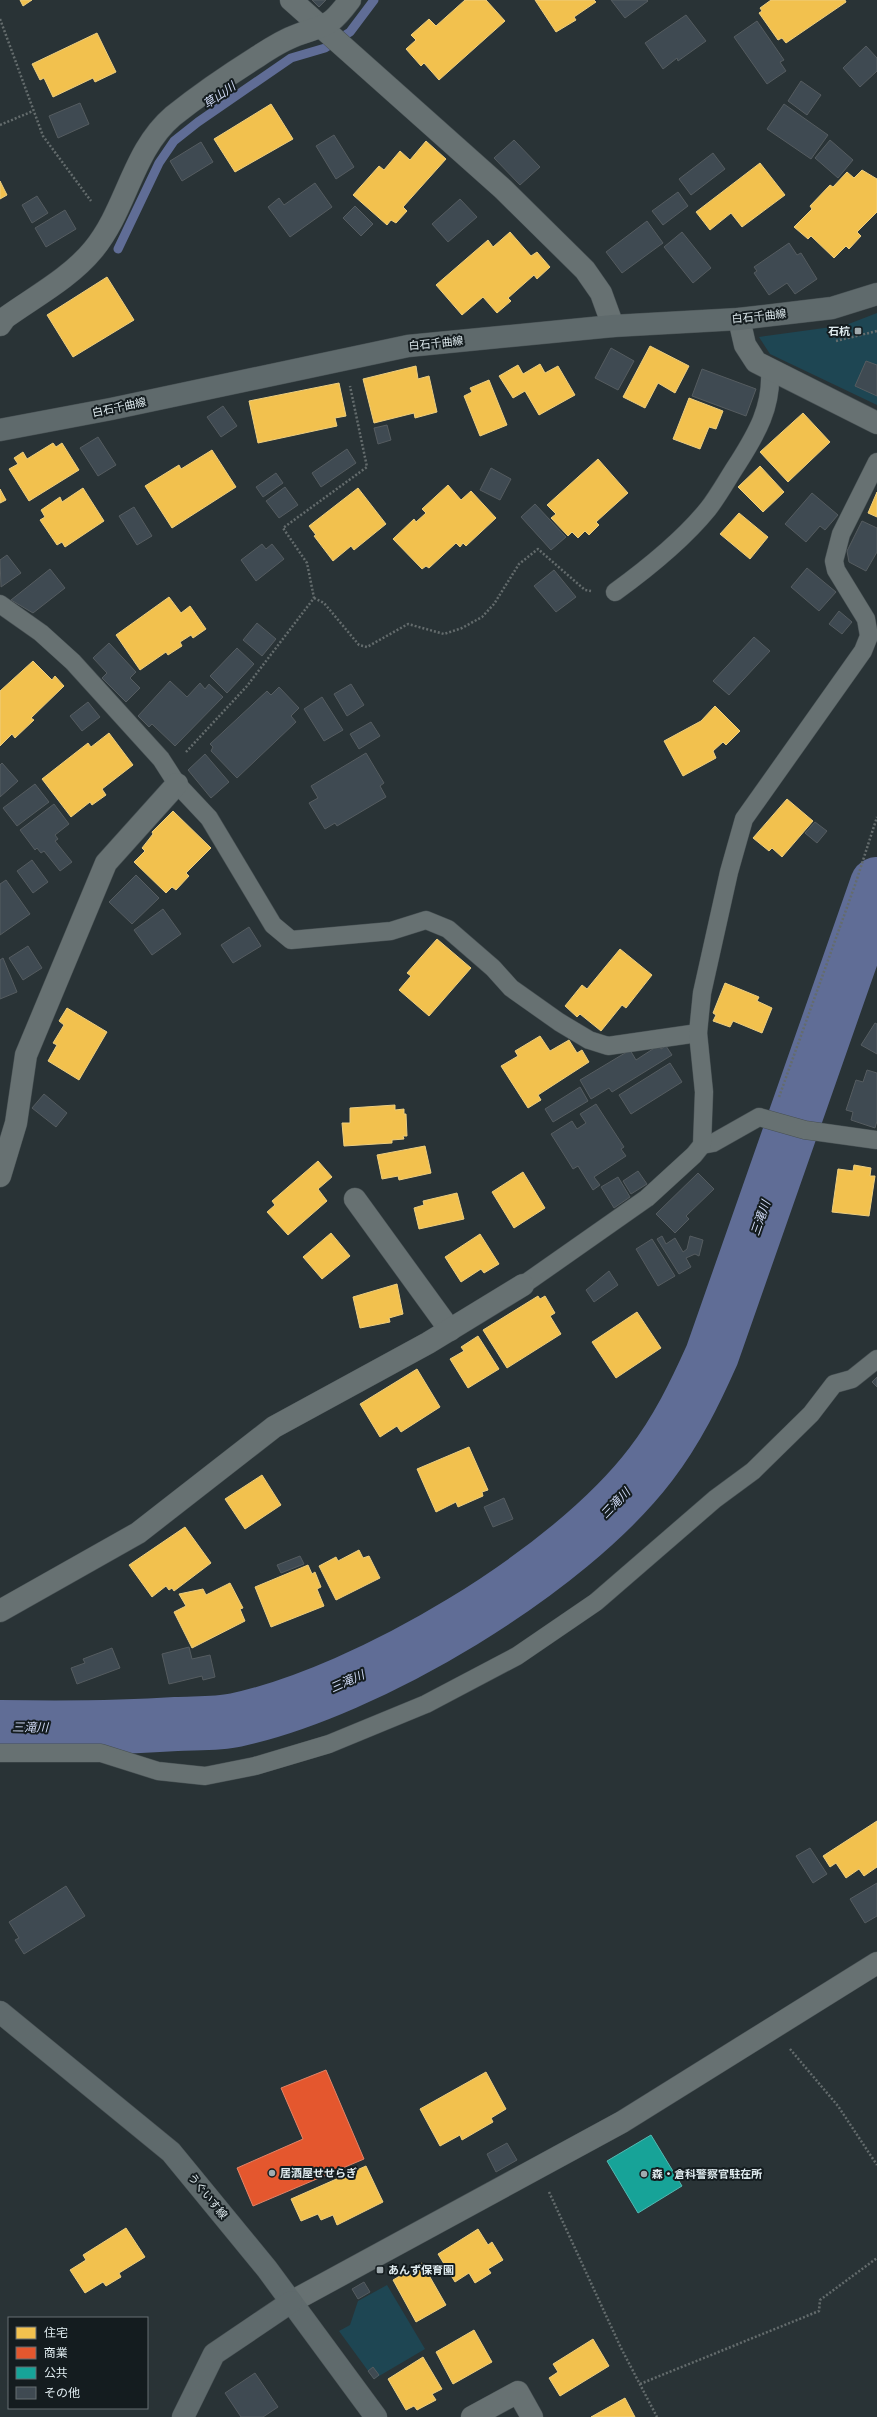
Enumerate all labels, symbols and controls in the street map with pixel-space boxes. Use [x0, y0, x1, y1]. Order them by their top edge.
water label: 草山川 [200, 77, 240, 111]
street label: 白石千曲線 [731, 306, 787, 326]
place label: 石杭 [828, 324, 850, 338]
marker: 石杭 [853, 326, 863, 336]
street label: 白石千曲線 [408, 333, 464, 353]
street label: 白石千曲線 [91, 394, 147, 420]
water label: 三滝川 [747, 1197, 774, 1237]
water label: 三滝川 [597, 1483, 634, 1521]
water label: 三滝川 [327, 1666, 368, 1695]
water label: 三滝川 [12, 1719, 50, 1735]
place label: 居酒屋せせらぎ [280, 2166, 357, 2180]
place label: 森・倉科警察官駐在所 [652, 2167, 762, 2181]
marker: 居酒屋せせらぎ [267, 2168, 277, 2178]
marker: 森・倉科警察官駐在所 [639, 2169, 649, 2179]
street label: うぐいす線 [185, 2170, 231, 2222]
place label: あんず保育園 [388, 2263, 454, 2277]
marker: あんず保育園 [375, 2265, 385, 2275]
legend [8, 2317, 148, 2409]
text: 住宅 [44, 2325, 68, 2340]
text: 商業 [44, 2345, 68, 2360]
text: 公共 [44, 2365, 68, 2380]
text: その他 [44, 2385, 80, 2400]

